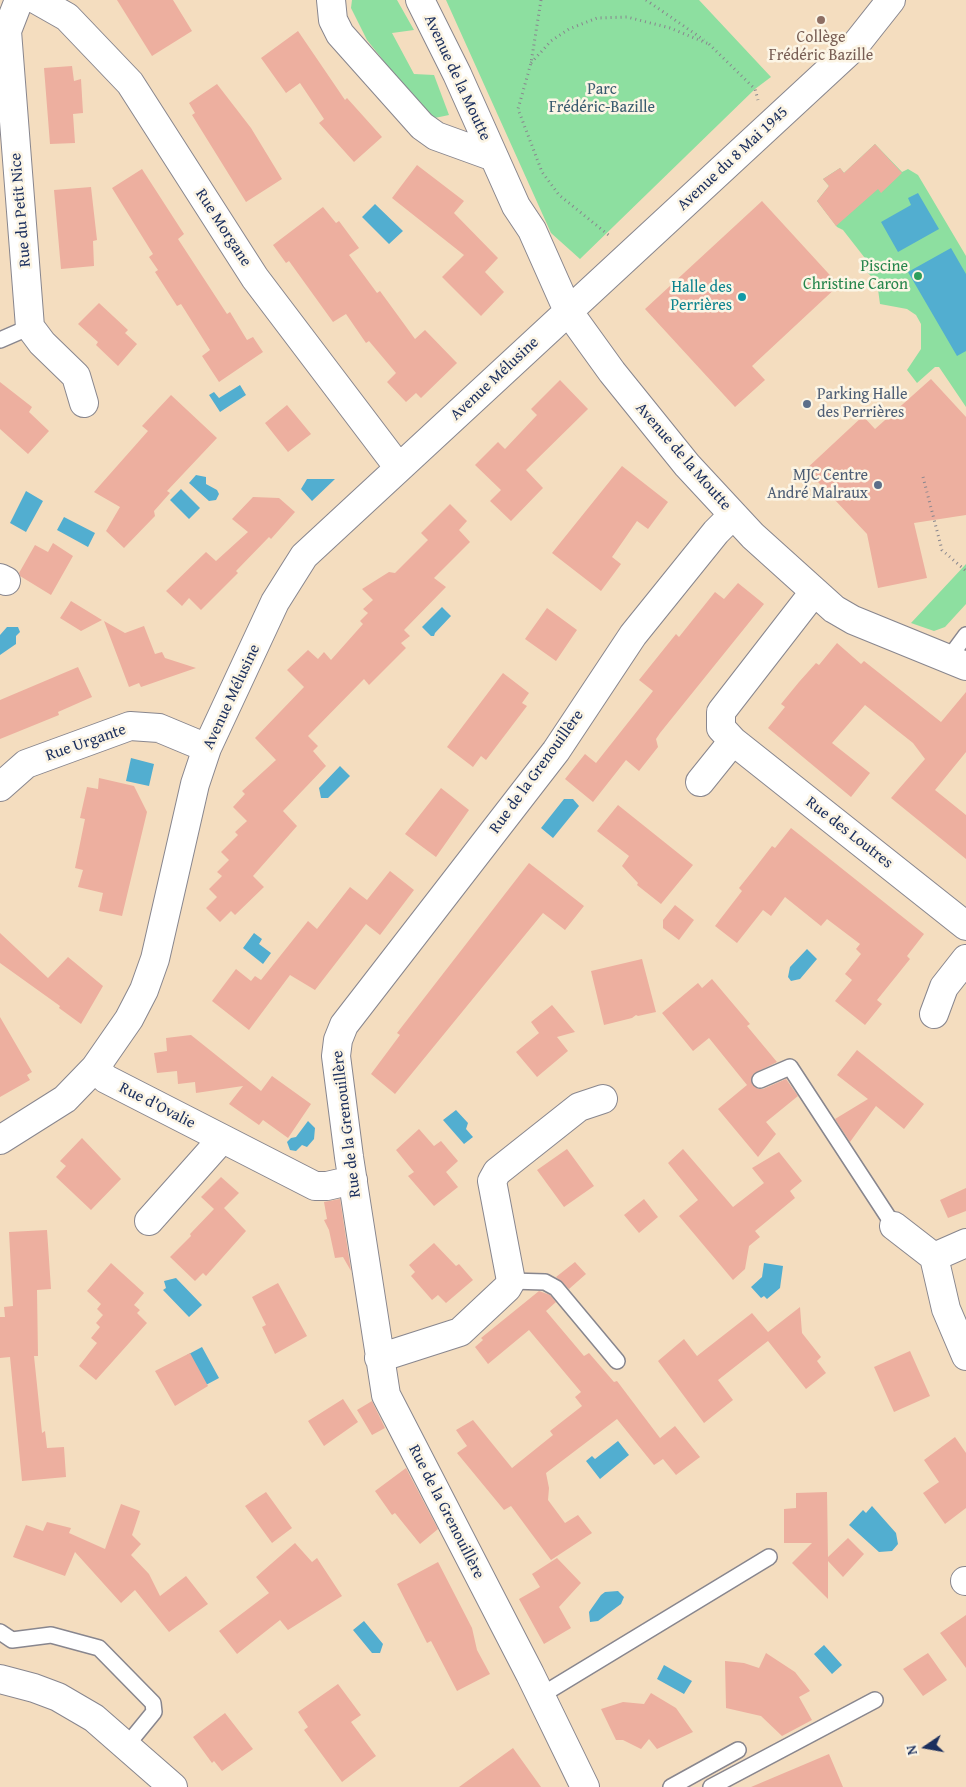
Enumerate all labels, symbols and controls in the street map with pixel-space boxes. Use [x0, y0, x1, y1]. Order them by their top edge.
street label: Avenue de la Moutte [419, 12, 495, 144]
marker: Collège Frédéric Bazille [815, 14, 827, 26]
place label: Collège Frédéric Bazille [769, 28, 873, 66]
park label: Parc Frédéric-Bazille [549, 80, 655, 118]
street label: Avenue du 8 Mai 1945 [674, 103, 792, 215]
street label: Rue du Petit Nice [6, 152, 36, 268]
street label: Rue Morgane [191, 186, 255, 270]
place label: Piscine Christine Caron [803, 257, 908, 295]
marker: Piscine Christine Caron [912, 270, 924, 282]
place label: Halle des Perrières [670, 278, 732, 316]
marker: Halle des Perrières [736, 291, 748, 303]
street label: Avenue Mélusine [447, 333, 543, 425]
place label: Parking Halle des Perrières [817, 385, 908, 423]
marker: Parking Halle des Perrières [801, 398, 813, 410]
street label: Avenue de la Moutte [631, 399, 735, 515]
place label: MJC Centre André Malraux [767, 466, 868, 504]
marker: MJC Centre André Malraux [872, 479, 884, 491]
street label: Avenue Mélusine [199, 641, 265, 753]
street label: Rue de la Grenouillère [486, 706, 588, 838]
street label: Rue Urgante [43, 720, 129, 766]
street label: Rue des Loutres [802, 793, 896, 873]
street label: Rue de la Grenouillère [328, 1049, 366, 1199]
street label: Rue d'Ovalie [116, 1079, 198, 1133]
street label: Rue de la Grenouillère [404, 1442, 488, 1582]
north arrow [901, 1722, 951, 1772]
text: N [901, 1743, 922, 1757]

